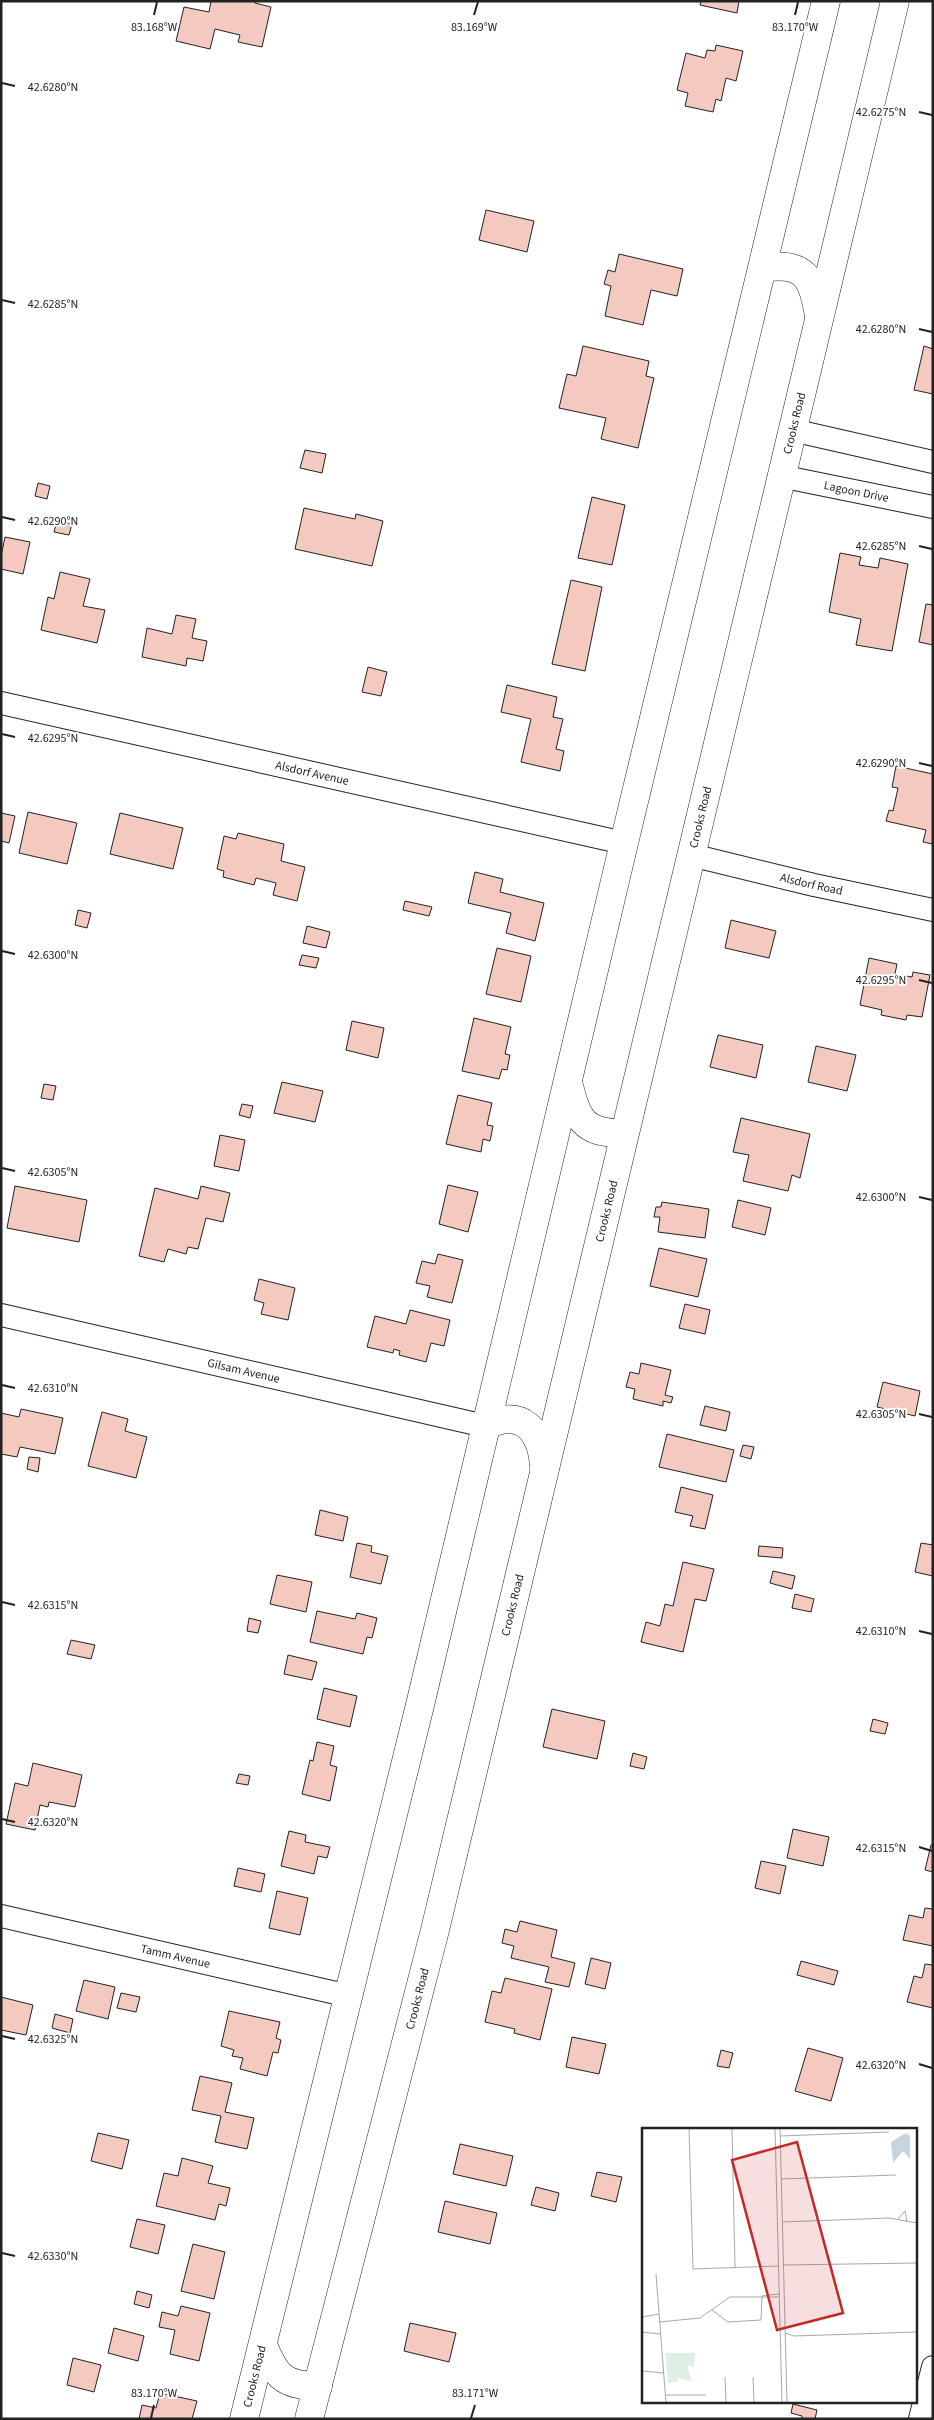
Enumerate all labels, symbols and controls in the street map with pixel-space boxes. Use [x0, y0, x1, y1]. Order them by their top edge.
text: 83.168°W [131, 19, 178, 36]
text: 83.169°W [451, 19, 498, 36]
text: 83.170°W [772, 19, 819, 36]
text: 42.6280°N [28, 79, 78, 96]
text: 42.6275°N [856, 104, 906, 121]
text: 42.6285°N [28, 296, 78, 313]
text: 42.6280°N [856, 321, 906, 338]
street label: Crooks Road [779, 391, 810, 456]
street label: Lagoon Drive [822, 477, 890, 507]
text: 42.6290°N [28, 513, 78, 530]
text: 42.6285°N [856, 538, 906, 555]
text: 42.6295°N [28, 730, 78, 747]
text: 42.6290°N [856, 755, 906, 772]
street label: Alsdorf Avenue [274, 757, 351, 790]
street label: Crooks Road [685, 785, 716, 850]
street label: Alsdorf Road [778, 869, 844, 900]
text: 42.6300°N [28, 947, 78, 964]
text: 42.6295°N [856, 972, 906, 989]
text: 42.6305°N [28, 1164, 78, 1181]
street label: Crooks Road [591, 1179, 623, 1244]
text: 42.6300°N [856, 1189, 906, 1206]
street label: Gilsam Avenue [206, 1355, 282, 1388]
text: 42.6310°N [28, 1380, 78, 1397]
text: 42.6305°N [856, 1406, 906, 1423]
street label: Crooks Road [497, 1573, 529, 1638]
text: 42.6315°N [28, 1597, 78, 1614]
text: 42.6310°N [856, 1623, 906, 1640]
text: 42.6320°N [28, 1814, 78, 1831]
text: 42.6315°N [856, 1840, 906, 1857]
street label: Tamm Avenue [139, 1940, 212, 1973]
street label: Crooks Road [402, 1966, 434, 2032]
text: 42.6325°N [28, 2031, 78, 2048]
text: 42.6320°N [856, 2057, 906, 2074]
inset map [642, 2128, 916, 2402]
text: 42.6330°N [28, 2248, 78, 2265]
street label: Crooks Road [239, 2344, 271, 2409]
text: 83.170°W [131, 2385, 178, 2402]
text: 83.171°W [452, 2385, 499, 2402]

